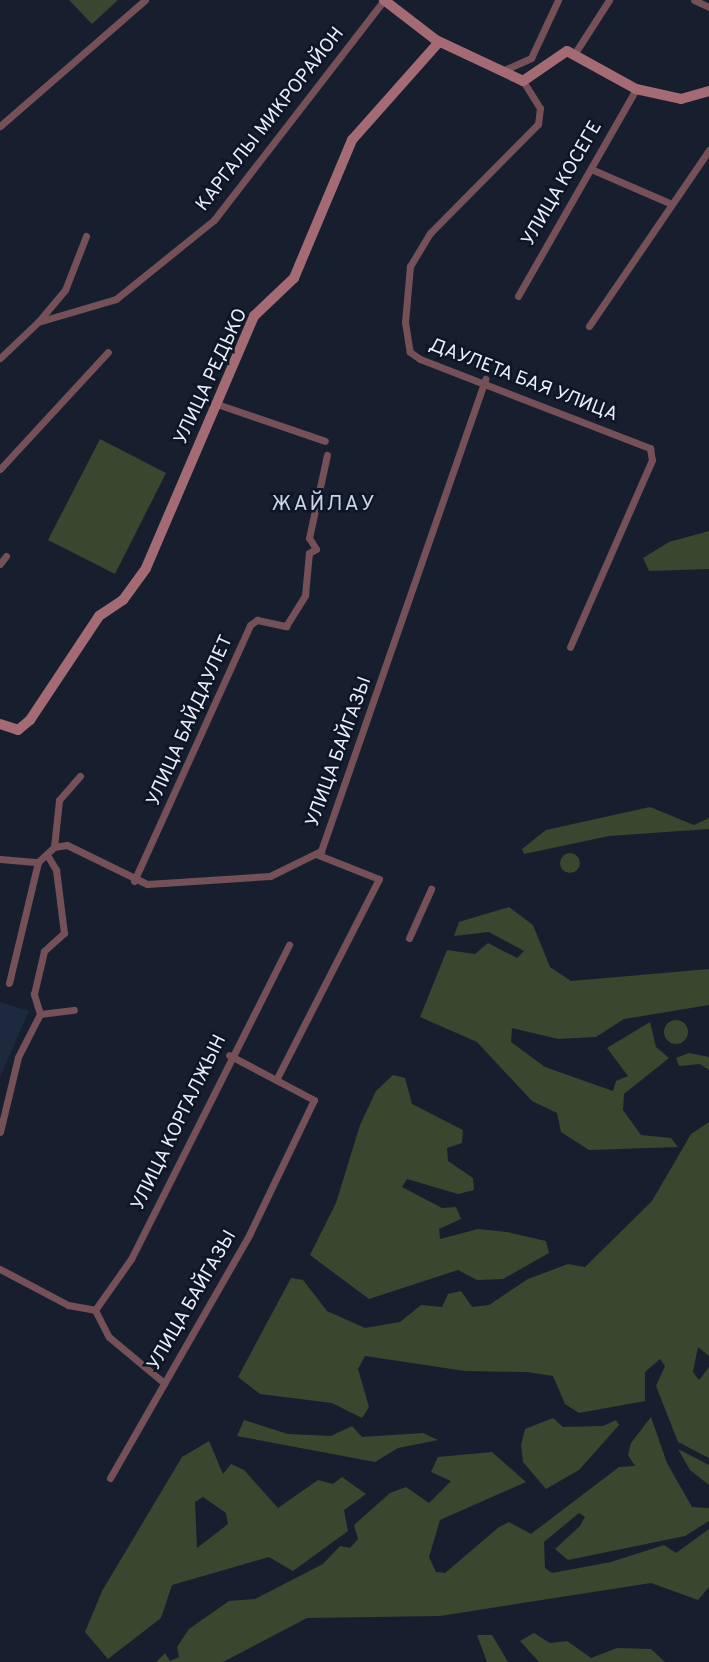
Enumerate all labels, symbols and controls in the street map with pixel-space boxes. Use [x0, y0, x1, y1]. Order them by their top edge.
street label: КАРГАЛЫ МИКРОРАЙОН [192, 24, 350, 216]
street label: УЛИЦА КОСЕГЕ [518, 117, 608, 251]
street label: УЛИЦА РЕДЬКО [170, 305, 254, 449]
street label: ДАУЛЕТА БАЯ УЛИЦА [425, 334, 621, 428]
district label: ЖАЙЛАУ [272, 492, 376, 518]
street label: УЛИЦА БАЙДАУЛЕТ [143, 632, 239, 810]
street label: УЛИЦА БАЙГАЗЫ [302, 674, 378, 830]
street label: УЛИЦА КОРГАЛЖЫН [127, 1031, 233, 1215]
street label: УЛИЦА БАЙГАЗЫ [143, 1227, 243, 1375]

